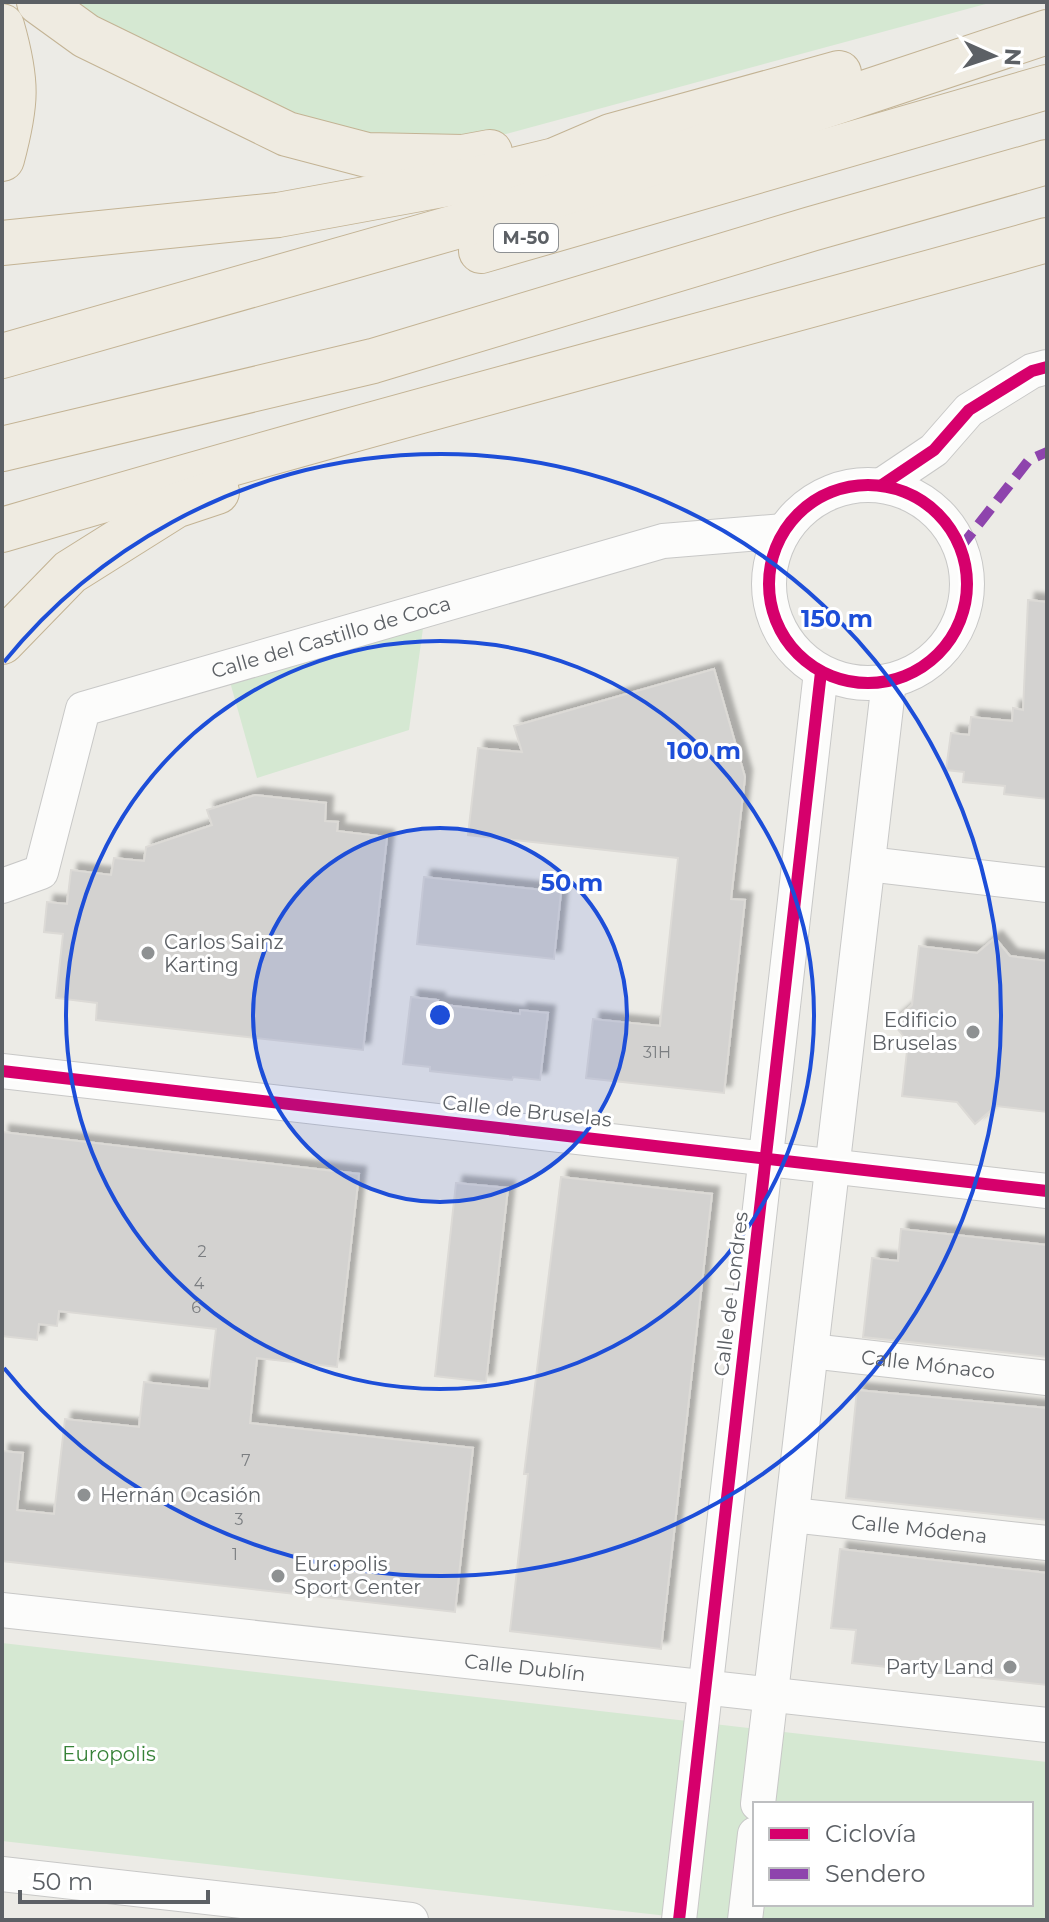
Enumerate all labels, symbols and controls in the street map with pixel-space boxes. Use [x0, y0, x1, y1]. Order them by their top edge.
north arrow [953, 16, 1033, 96]
text: N [999, 47, 1026, 67]
road number: M-50 [494, 224, 558, 252]
street label: Calle del Castillo de Coca [208, 591, 454, 683]
text: 150 m [801, 604, 873, 633]
text: 100 m [667, 736, 741, 765]
text: 50 m [541, 868, 603, 897]
place label: Carlos Sainz Karting [164, 930, 284, 977]
marker: Carlos Sainz Karting [139, 944, 157, 962]
centre of rings [426, 1001, 454, 1029]
place label: Edificio Bruselas [872, 1008, 957, 1055]
marker: Edificio Bruselas [964, 1023, 982, 1041]
house number: 31H [643, 1043, 671, 1062]
street label: Calle de Bruselas [441, 1090, 613, 1132]
street label: Calle de Londres [709, 1210, 753, 1378]
house number: 2 [197, 1242, 207, 1261]
house number: 4 [194, 1274, 205, 1293]
house number: 6 [191, 1298, 201, 1317]
street label: Calle Mónaco [860, 1345, 996, 1384]
house number: 7 [241, 1451, 251, 1470]
place label: Hernán Ocasión [100, 1483, 261, 1507]
marker: Hernán Ocasión [75, 1486, 93, 1504]
house number: 3 [234, 1510, 244, 1529]
street label: Calle Módena [850, 1510, 988, 1548]
house number: 1 [232, 1545, 238, 1564]
place label: Europolis Sport Center [294, 1552, 421, 1599]
marker: Europolis Sport Center [269, 1567, 287, 1585]
street label: Calle Dublín [463, 1649, 587, 1686]
place label: Party Land [886, 1655, 994, 1679]
marker: Party Land [1001, 1658, 1019, 1676]
park label: Europolis [62, 1742, 156, 1766]
legend [753, 1802, 1033, 1906]
text: Ciclovía [825, 1819, 917, 1848]
scale bar [20, 1854, 208, 1904]
text: Sendero [825, 1859, 926, 1888]
text: 50 m [32, 1867, 93, 1896]

